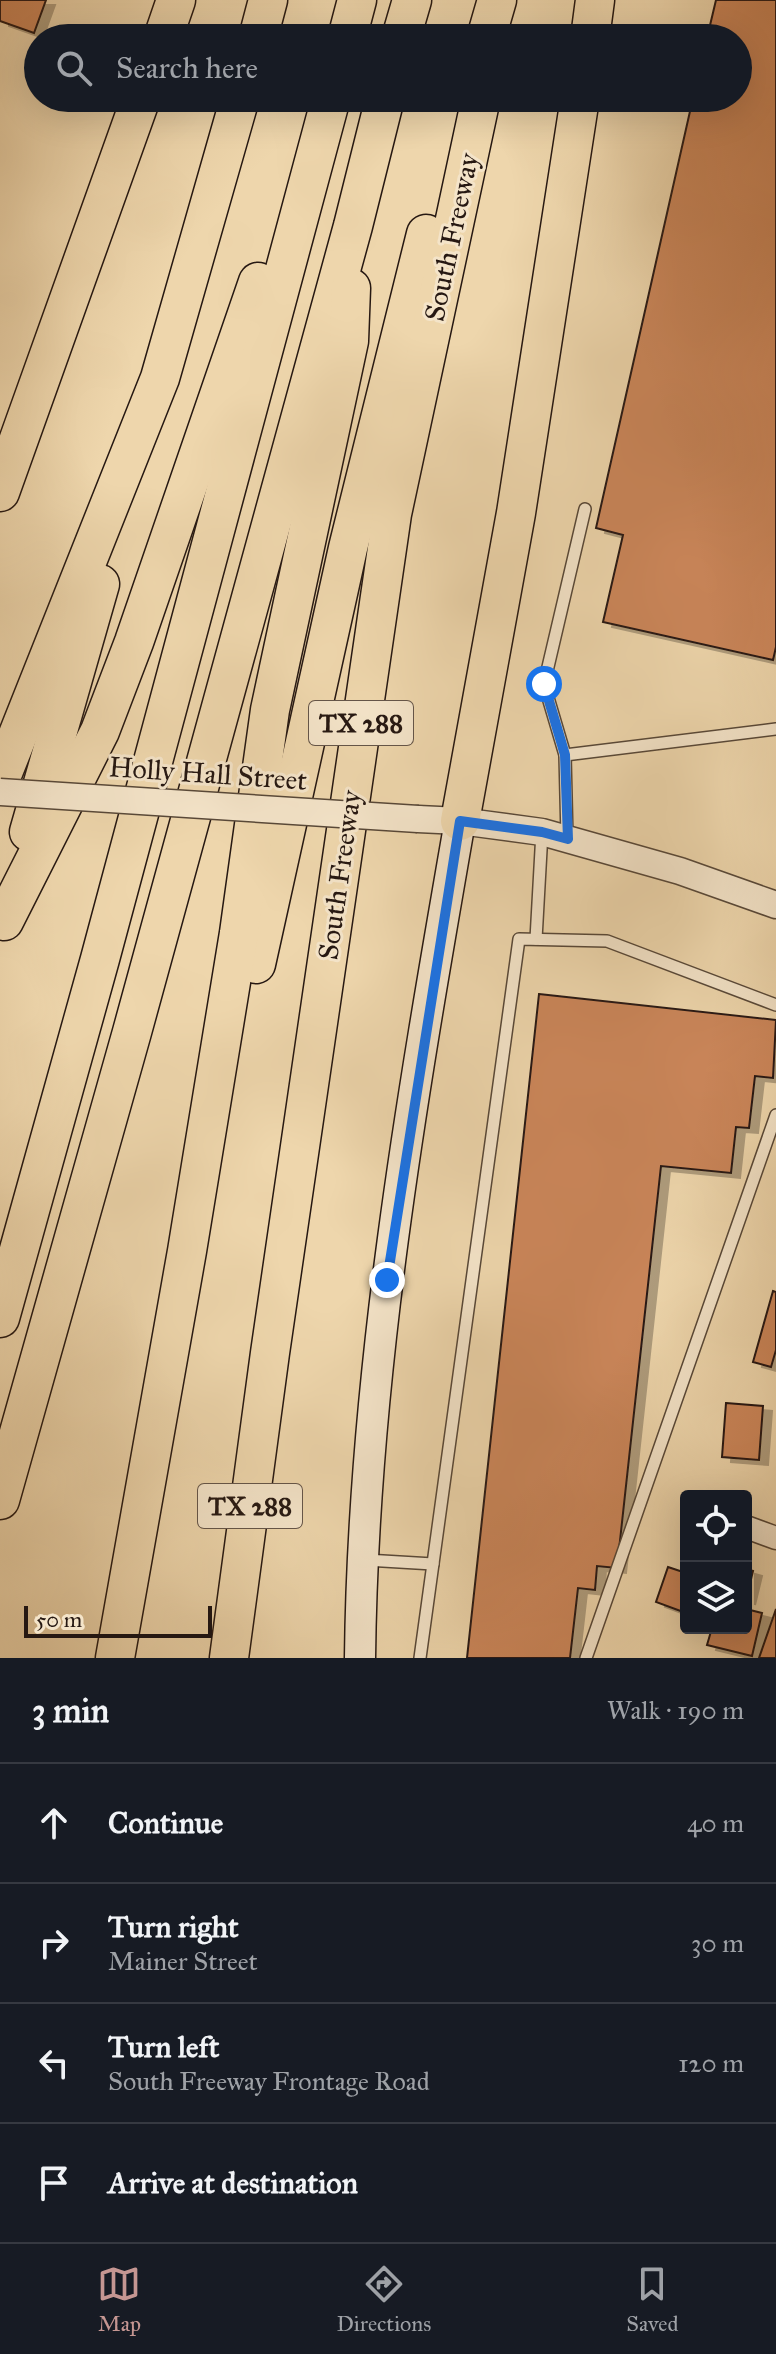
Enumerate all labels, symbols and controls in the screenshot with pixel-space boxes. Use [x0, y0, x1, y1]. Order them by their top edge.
search box [24, 24, 752, 112]
icon: search [52, 46, 96, 90]
text: Search here [116, 50, 258, 86]
street label: South Freeway [417, 149, 487, 324]
route start [526, 666, 562, 702]
road number: TX 288 [309, 701, 413, 745]
street label: Holly Hall Street [108, 749, 308, 798]
street label: South Freeway [310, 787, 369, 962]
route end [369, 1262, 405, 1298]
road number: TX 288 [198, 1484, 302, 1528]
map controls [680, 1490, 752, 1634]
button: locate [680, 1490, 752, 1562]
button: layers [680, 1562, 752, 1634]
scale bar [24, 1602, 212, 1638]
text: 50 m [36, 1606, 82, 1633]
text: 3 min [32, 1690, 109, 1731]
text: Walk · 190 m [607, 1694, 744, 1726]
icon: ahead [32, 1801, 76, 1845]
text: Continue [108, 1805, 223, 1841]
text: 40 m [687, 1807, 744, 1839]
text: Turn right [108, 1909, 239, 1945]
icon: right [32, 1921, 76, 1965]
text: 30 m [691, 1927, 744, 1959]
text: Mainer Street [108, 1945, 258, 1977]
text: Turn left [108, 2029, 219, 2065]
icon: left [32, 2041, 76, 2085]
text: 120 m [678, 2047, 744, 2079]
text: South Freeway Frontage Road [108, 2065, 430, 2097]
icon: arrive [32, 2161, 76, 2205]
text: Arrive at destination [108, 2165, 358, 2201]
tab: Map [97, 2262, 141, 2337]
tab: Directions [336, 2262, 431, 2337]
tab: Saved [626, 2262, 678, 2337]

